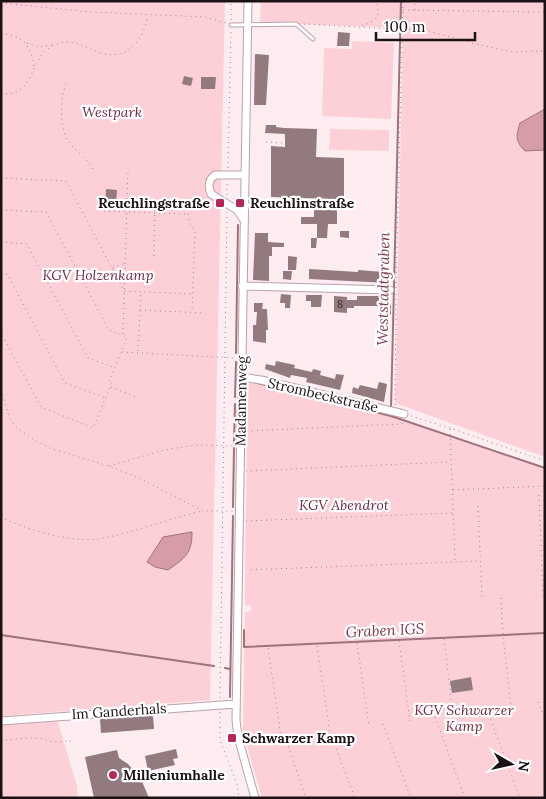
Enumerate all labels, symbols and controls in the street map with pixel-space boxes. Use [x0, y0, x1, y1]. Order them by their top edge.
scale bar [376, 10, 475, 42]
text: 100 m [384, 17, 425, 36]
park label: Westpark [82, 103, 142, 121]
place label: Reuchlingstraße [98, 194, 210, 212]
place label: Reuchlinstraße [250, 194, 355, 212]
marker: Reuchlingstraße [214, 197, 226, 209]
marker: Reuchlinstraße [234, 197, 246, 209]
water label: Weststadtgraben [373, 231, 394, 346]
park label: KGV Holzenkamp [42, 266, 154, 284]
house number: 8 [337, 297, 343, 311]
street label: Madamenweg [231, 355, 251, 446]
street label: Strombeckstraße [266, 374, 380, 417]
park label: KGV Abendrot [299, 496, 390, 514]
water label: Graben IGS [345, 618, 425, 642]
street label: Im Ganderhals [71, 699, 167, 723]
park label: KGV Schwarzer Kamp [414, 701, 514, 735]
place label: Schwarzer Kamp [242, 729, 355, 747]
marker: Schwarzer Kamp [226, 732, 238, 744]
north arrow [486, 739, 536, 789]
text: N [514, 759, 534, 773]
place label: Milleniumhalle [123, 766, 225, 784]
marker: Milleniumhalle [107, 769, 119, 781]

